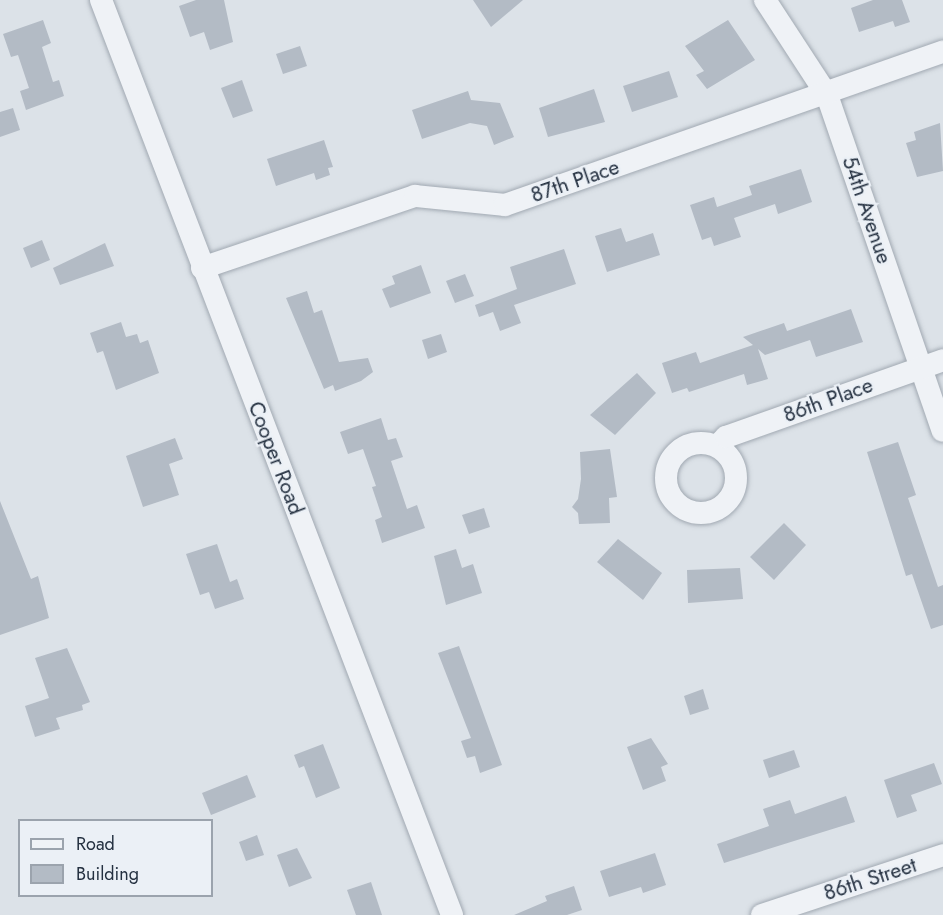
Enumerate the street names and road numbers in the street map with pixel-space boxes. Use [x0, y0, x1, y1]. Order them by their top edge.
street label: 54th Avenue [837, 153, 897, 267]
street label: 87th Place [527, 154, 623, 208]
street label: 86th Place [780, 372, 876, 428]
street label: Cooper Road [243, 398, 309, 518]
street label: 86th Street [820, 852, 920, 906]

